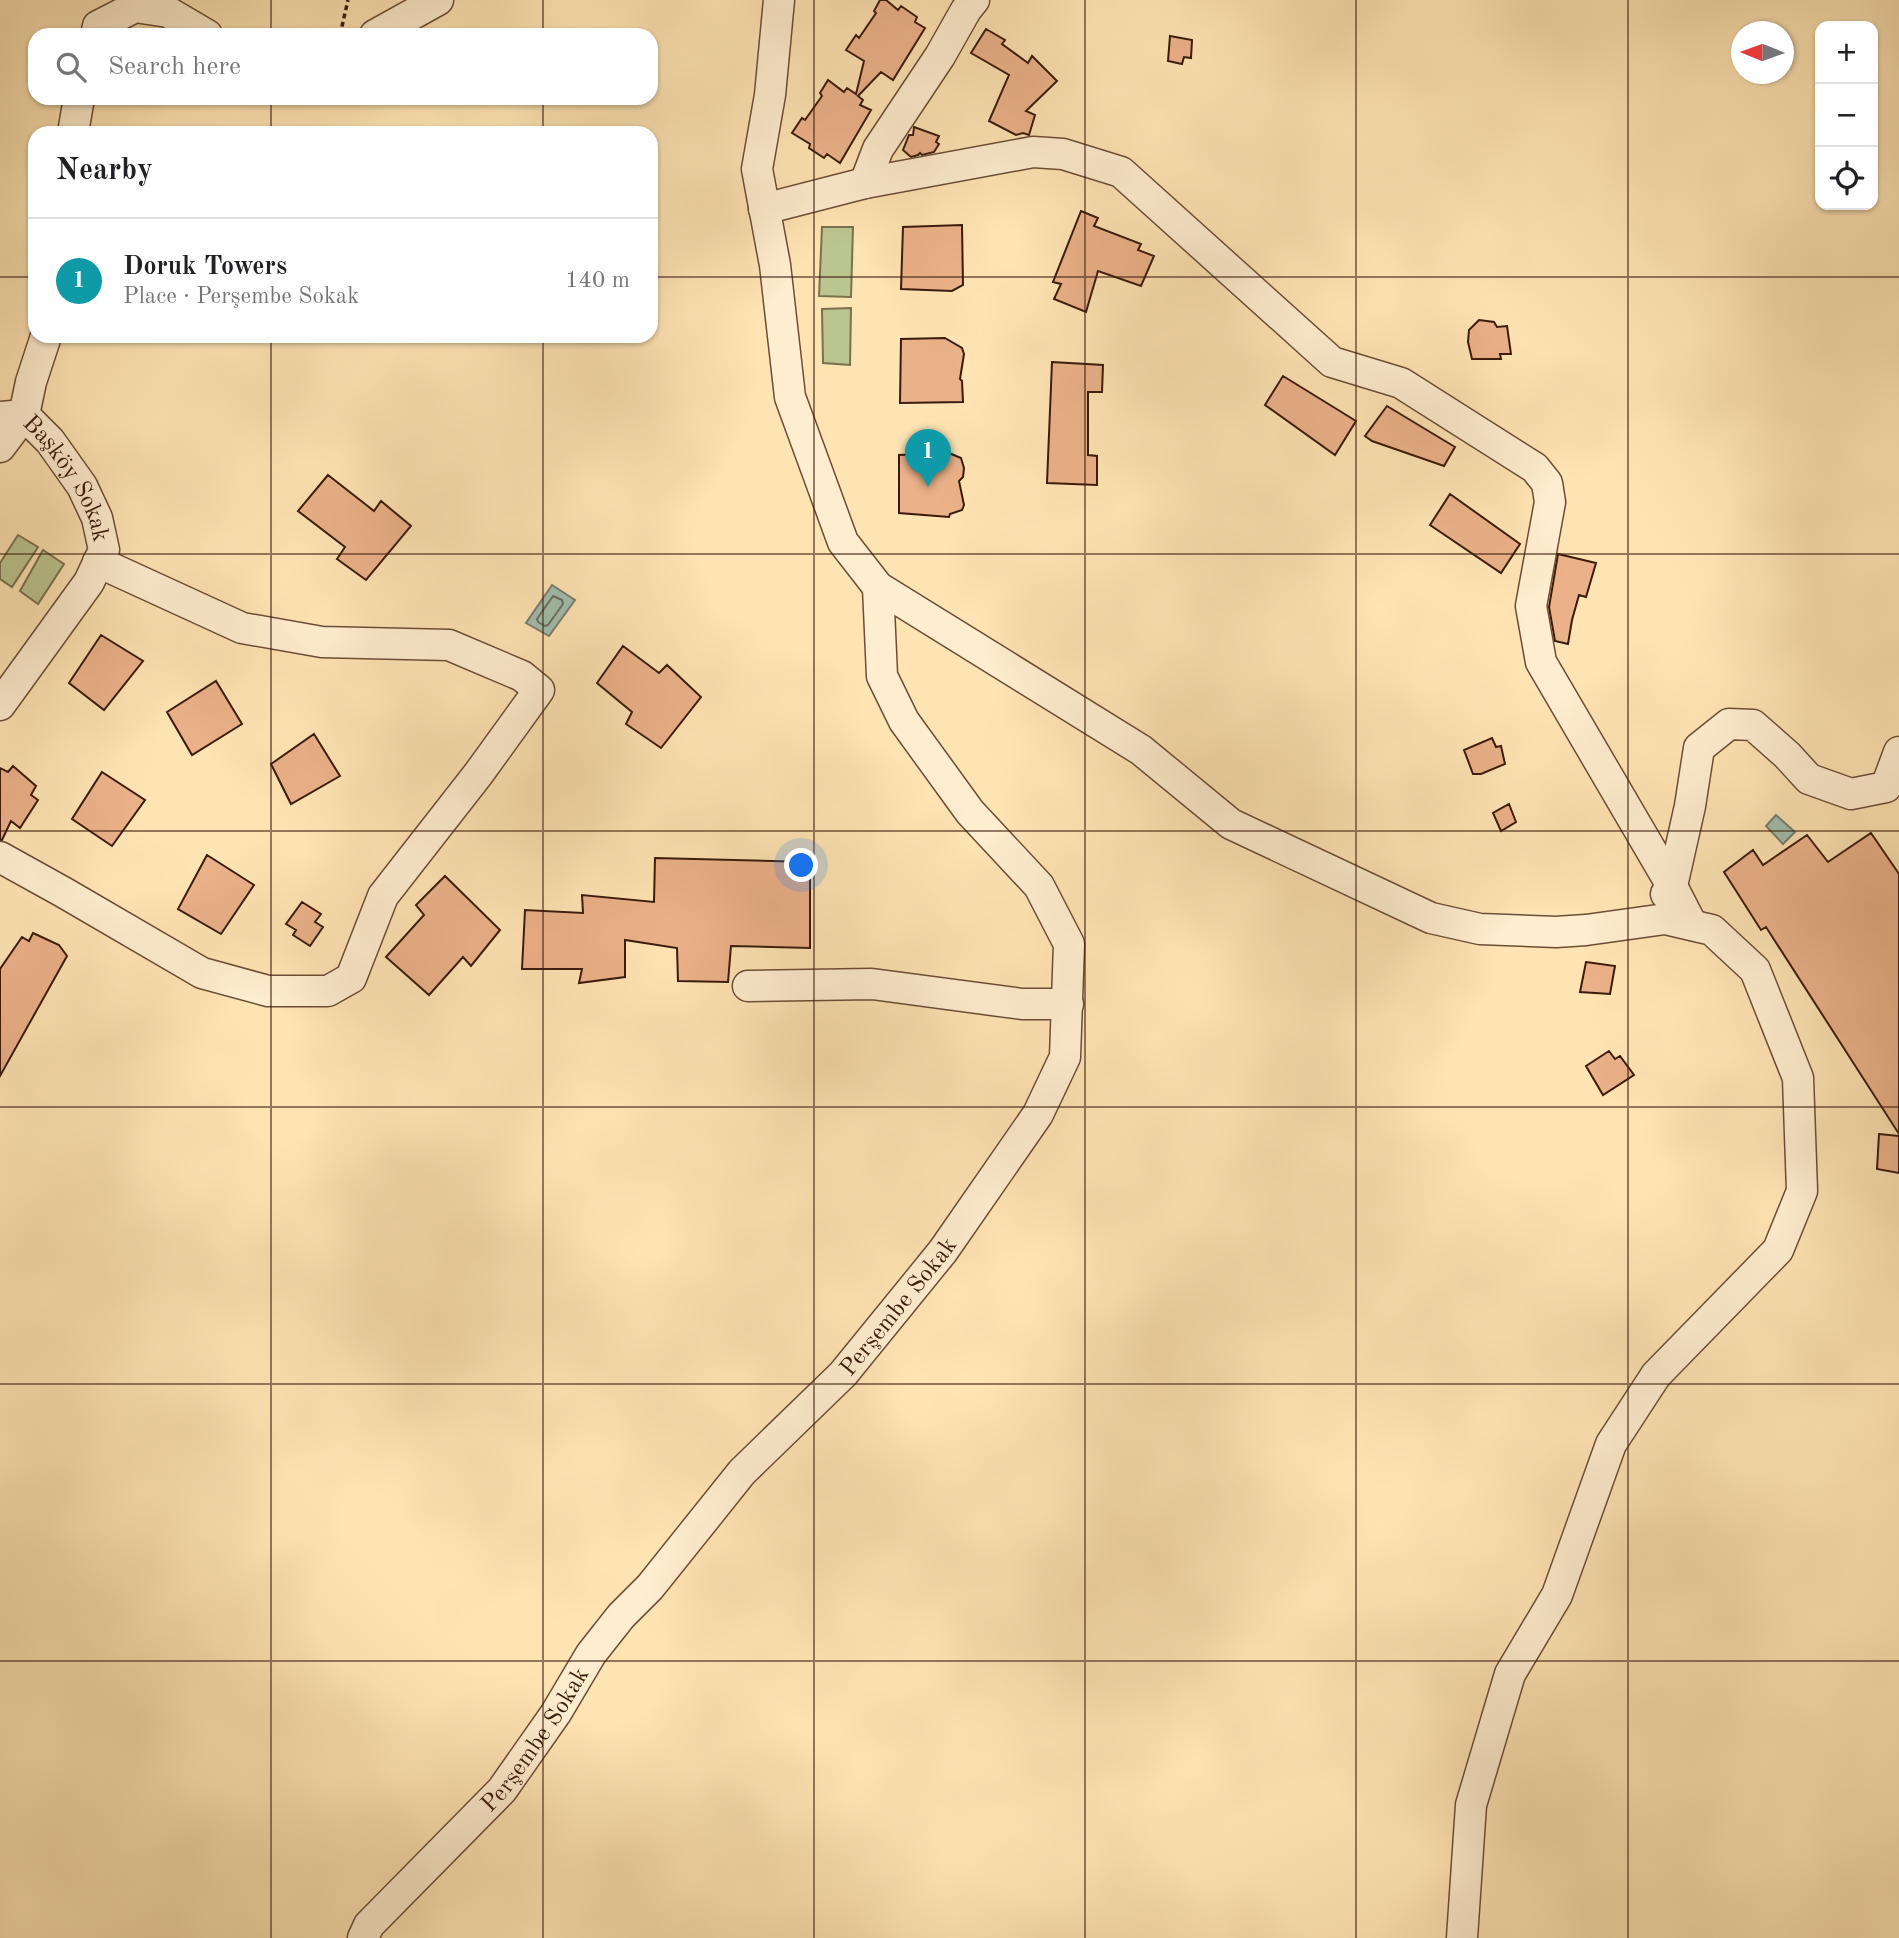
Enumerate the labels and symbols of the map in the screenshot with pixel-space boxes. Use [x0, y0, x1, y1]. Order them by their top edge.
north arrow [1731, 21, 1794, 84]
street label: Başköy Sokak [17, 411, 112, 544]
pin: 1 [905, 429, 951, 487]
your location [784, 848, 818, 882]
street label: Perşembe Sokak [836, 1234, 962, 1381]
street label: Perşembe Sokak [477, 1664, 594, 1818]

